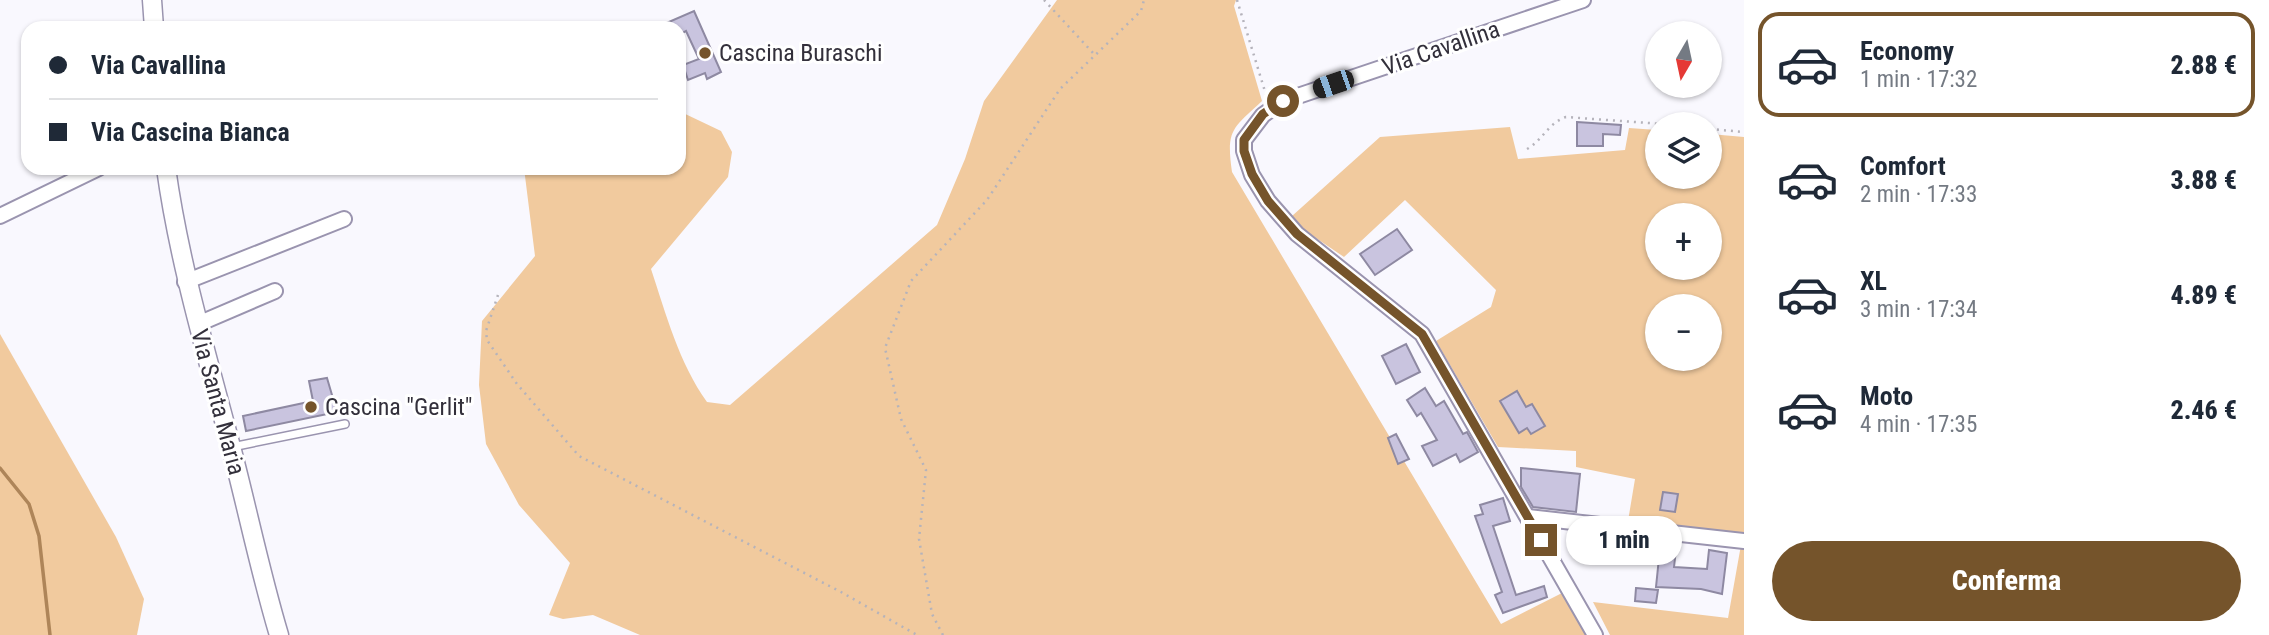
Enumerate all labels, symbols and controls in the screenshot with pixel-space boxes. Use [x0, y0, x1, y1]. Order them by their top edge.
street label: Via Cavallina [1379, 15, 1503, 81]
north arrow [1645, 21, 1722, 98]
map controls [1645, 21, 1722, 371]
icon: car [1776, 33, 1839, 96]
text: Economy [1860, 36, 1954, 66]
place label: Cascina Buraschi [719, 39, 882, 67]
marker: Cascina Buraschi [697, 45, 713, 61]
text: Via Cavallina [91, 50, 226, 80]
text: 2.88 € [2170, 50, 2237, 80]
text: 1 min · 17:32 [1860, 66, 1977, 93]
car [1310, 67, 1357, 101]
route start [1267, 85, 1299, 117]
button: layers [1645, 112, 1722, 189]
text: Via Cascina Bianca [91, 117, 290, 147]
icon: car [1776, 148, 1839, 211]
text: Comfort [1860, 151, 1946, 181]
text: 3.88 € [2170, 165, 2237, 195]
text: 2 min · 17:33 [1860, 181, 1977, 208]
button: + [1645, 203, 1722, 280]
icon: car [1776, 263, 1839, 326]
text: XL [1860, 266, 1887, 296]
text: 4.89 € [2170, 280, 2237, 310]
button: − [1645, 294, 1722, 371]
text: 3 min · 17:34 [1860, 296, 1977, 323]
street label: Via Santa Maria [185, 326, 251, 478]
icon: car [1776, 378, 1839, 441]
text: Moto [1860, 381, 1913, 411]
place label: Cascina "Gerlit" [325, 393, 473, 421]
text: 2.46 € [2170, 395, 2237, 425]
marker: Cascina "Gerlit" [303, 399, 319, 415]
text: 4 min · 17:35 [1860, 411, 1977, 438]
callout: 1 min [1566, 516, 1681, 564]
route end [1525, 524, 1557, 556]
text: 1 min [1598, 527, 1650, 554]
button: Conferma [1772, 541, 2241, 621]

